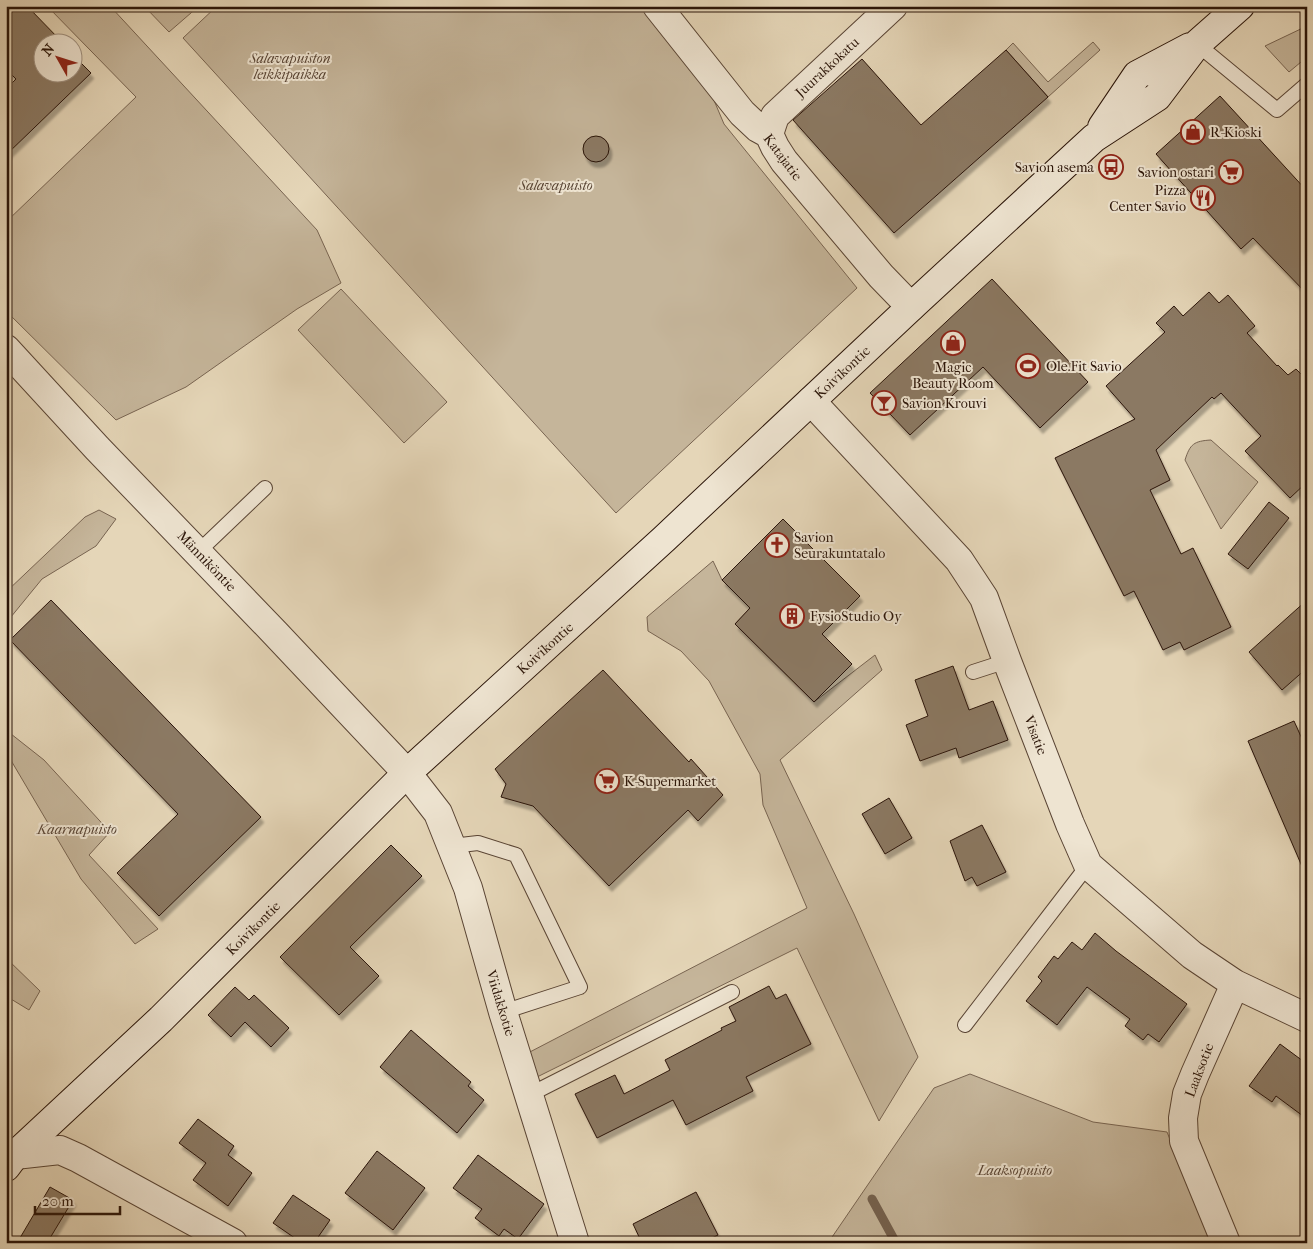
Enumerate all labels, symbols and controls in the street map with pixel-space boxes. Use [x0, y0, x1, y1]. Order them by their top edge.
north arrow [32, 32, 82, 82]
street label: Juurakkokatu [791, 33, 863, 102]
text: N [38, 40, 58, 60]
park label: Salavapuiston leikkipaikka [248, 50, 331, 83]
shop icon: R-Kioski [1180, 119, 1206, 145]
place label: R-Kioski [1210, 124, 1262, 141]
street label: Katajatie [759, 131, 806, 184]
bus stop icon: Savion asema [1098, 154, 1124, 180]
place label: Savion asema [1015, 159, 1095, 176]
supermarket icon: Savion ostari [1218, 159, 1244, 185]
place label: Savion ostari [1138, 164, 1214, 181]
park label: Salavapuisto [518, 177, 593, 194]
place label: Pizza Center Savio [1109, 182, 1187, 215]
restaurant icon: Pizza Center Savio [1190, 185, 1216, 211]
shop icon: Magic Beauty Room [940, 330, 966, 356]
street label: Koivikontie [811, 342, 874, 402]
sports icon: Ole.Fit Savio [1015, 353, 1041, 379]
place label: Ole.Fit Savio [1046, 358, 1122, 375]
place label: Magic Beauty Room [912, 359, 994, 392]
bar icon: Savion Krouvi [871, 390, 897, 416]
place label: Savion Krouvi [902, 395, 987, 412]
street label: Männiköntie [174, 528, 240, 595]
place label: Savion Seurakuntatalo [794, 529, 885, 562]
church icon: Savion Seurakuntatalo [764, 532, 790, 558]
building icon: FysioStudio Oy [779, 603, 805, 629]
place label: FysioStudio Oy [810, 608, 902, 625]
street label: Koivikontie [514, 619, 577, 678]
street label: Visatie [1020, 712, 1051, 757]
supermarket icon: K-Supermarket [594, 768, 620, 794]
place label: K-Supermarket [624, 773, 716, 790]
park label: Kaarnapuisto [36, 821, 117, 838]
street label: Koivikontie [223, 898, 284, 959]
street label: Viidakkotie [482, 967, 519, 1038]
street label: Laaksotie [1181, 1041, 1218, 1100]
park label: Laaksopuisto [977, 1162, 1052, 1179]
scale bar [35, 1184, 120, 1216]
text: 20 m [42, 1192, 74, 1210]

